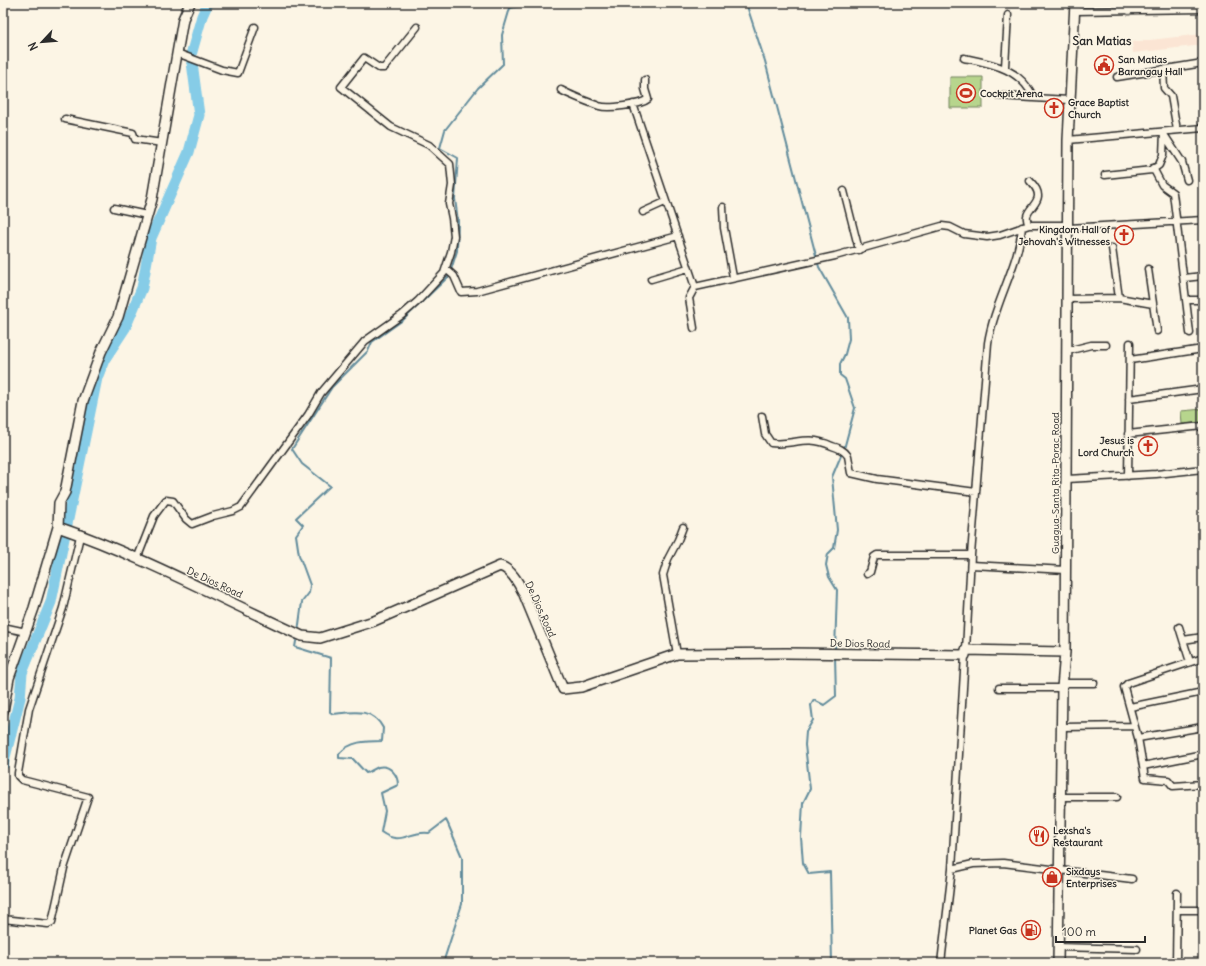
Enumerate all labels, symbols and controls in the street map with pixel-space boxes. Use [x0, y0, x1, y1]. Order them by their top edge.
north arrow [22, 22, 62, 62]
district label: San Matias [1073, 33, 1132, 48]
text: N [25, 40, 41, 53]
place label: San Matias Barangay Hall [1118, 53, 1182, 78]
public building icon: San Matias Barangay Hall [1093, 54, 1115, 76]
sports icon: Cockpit Arena [955, 82, 977, 104]
place label: Cockpit Arena [980, 87, 1043, 100]
place label: Grace Baptist Church [1068, 96, 1130, 121]
church icon: Grace Baptist Church [1043, 97, 1065, 119]
place label: Kingdom Hall of Jehovah's Witnesses [1018, 223, 1111, 248]
church icon: Kingdom Hall of Jehovah's Witnesses [1113, 224, 1135, 246]
street label: Guagua-Santa Rita-Porac Road [1049, 412, 1062, 554]
place label: Jesus is Lord Church [1078, 434, 1134, 459]
church icon: Jesus is Lord Church [1137, 435, 1159, 457]
street label: De Dios Road [185, 564, 245, 601]
street label: De Dios Road [522, 579, 559, 639]
street label: De Dios Road [830, 636, 890, 651]
place label: Lexsha's Restaurant [1053, 824, 1103, 849]
restaurant icon: Lexsha's Restaurant [1028, 825, 1050, 847]
place label: Sixdays Enterprises [1066, 865, 1117, 890]
shop icon: Sixdays Enterprises [1041, 866, 1063, 888]
scale bar [1056, 918, 1145, 944]
fuel station icon: Planet Gas [1020, 919, 1042, 941]
place label: Planet Gas [969, 924, 1017, 937]
text: 100 m [1062, 924, 1096, 939]

